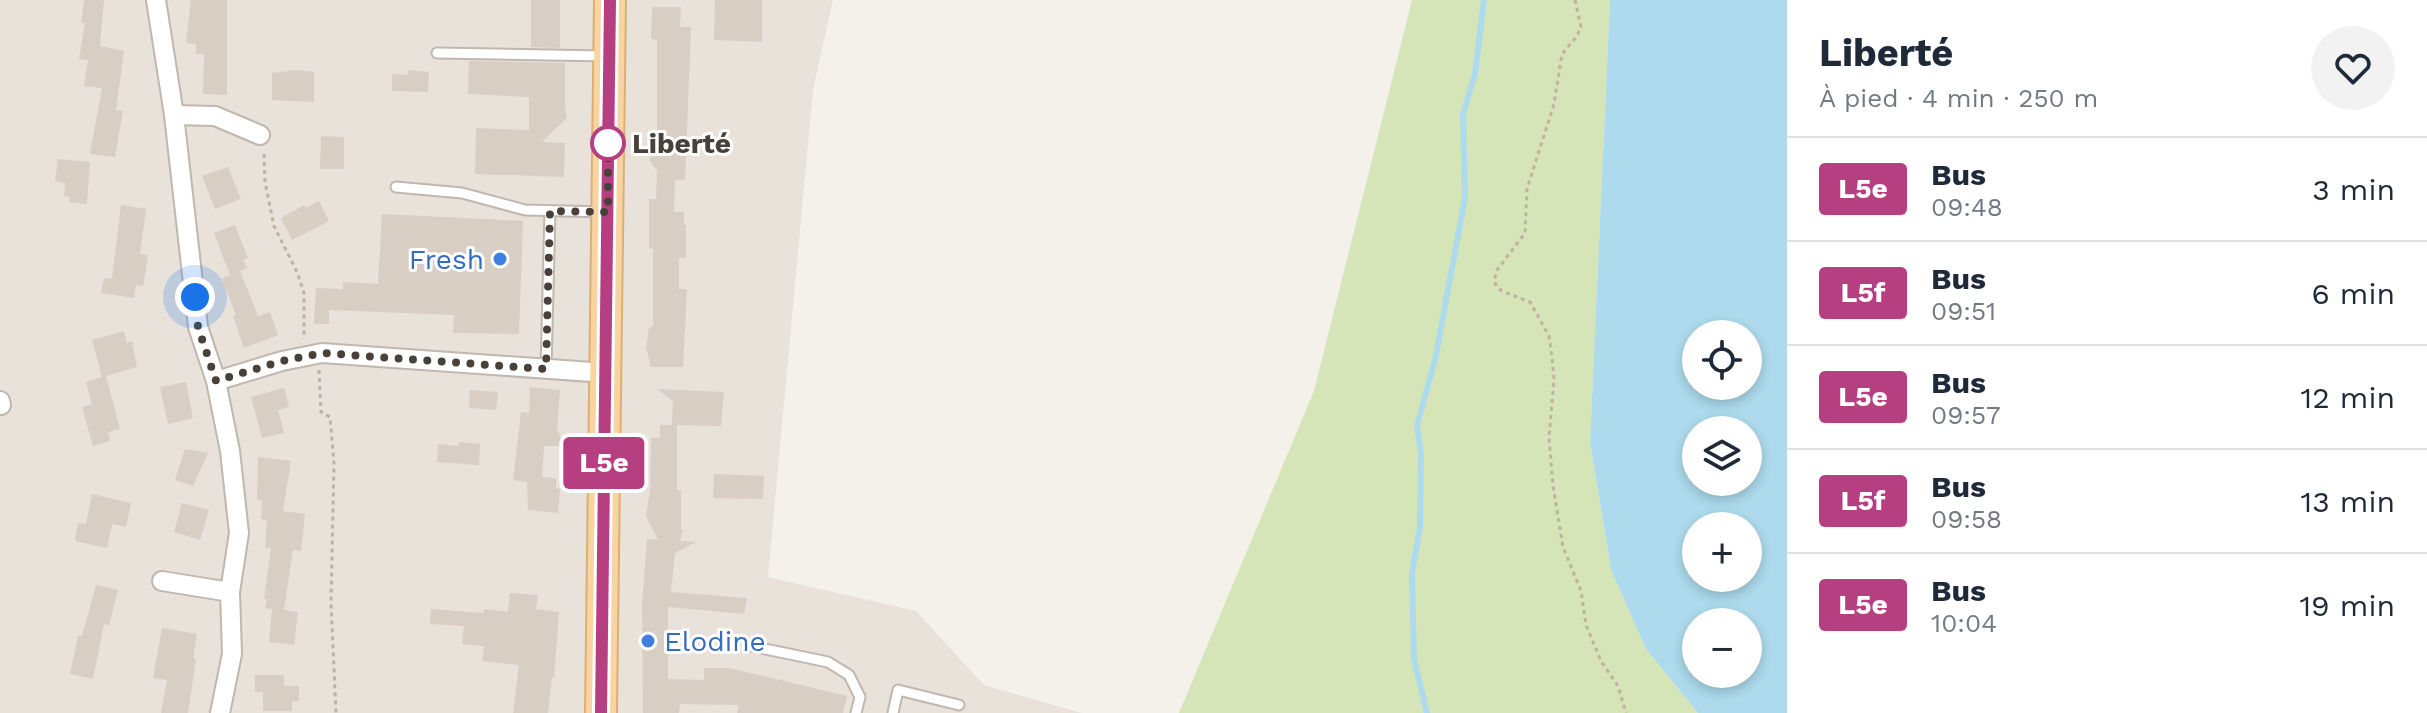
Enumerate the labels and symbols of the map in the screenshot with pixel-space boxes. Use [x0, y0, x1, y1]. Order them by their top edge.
marker: Liberté [591, 126, 625, 160]
place label: Liberté [632, 127, 731, 160]
place label: Fresh [409, 243, 484, 276]
marker: Fresh [491, 250, 509, 268]
your location [175, 277, 215, 317]
line badge: L5e [558, 437, 650, 489]
place label: Elodine [664, 625, 766, 658]
marker: Elodine [639, 632, 657, 650]

